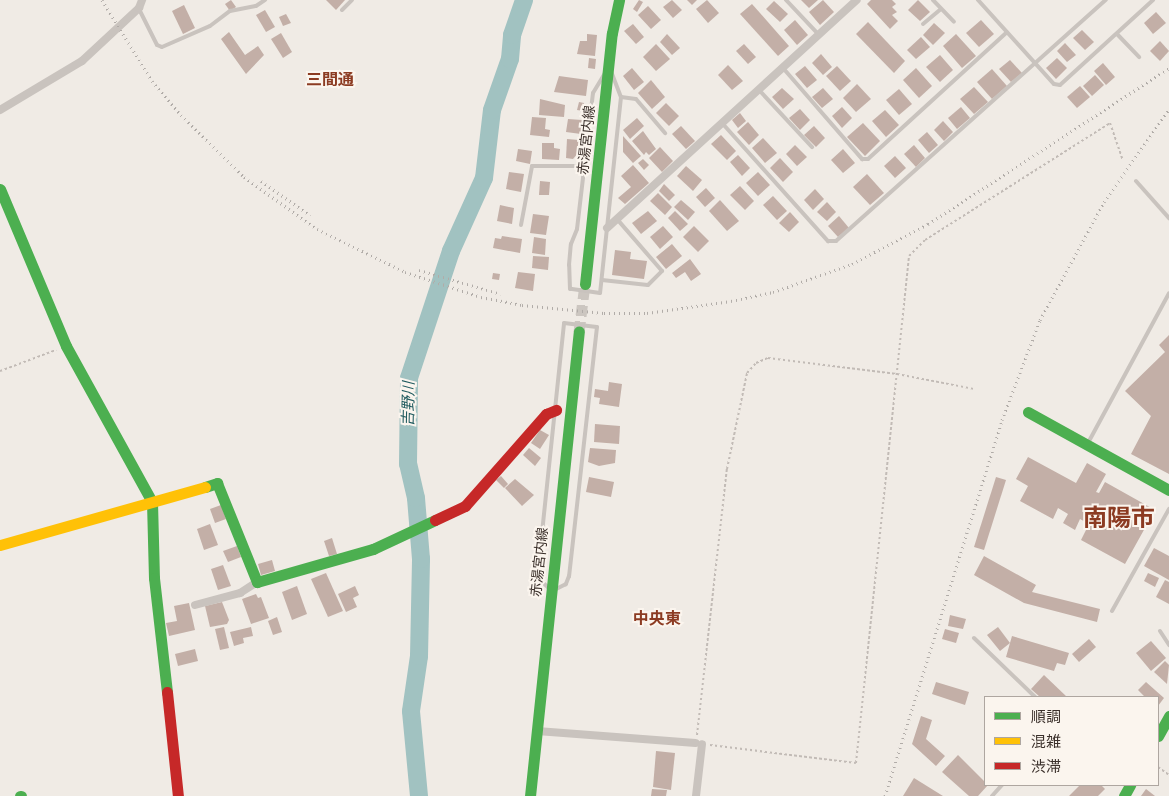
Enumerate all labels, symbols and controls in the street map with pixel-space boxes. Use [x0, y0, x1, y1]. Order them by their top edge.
district label: 三間通 [306, 70, 354, 90]
street label: 赤湯宮内線 [574, 104, 598, 176]
water label: 吉野川 [400, 381, 418, 427]
district label: 南陽市 [1083, 505, 1155, 533]
street label: 赤湯宮内線 [527, 526, 551, 598]
district label: 中央東 [633, 609, 681, 629]
legend [984, 696, 1159, 786]
text: 順調 [1031, 708, 1061, 726]
text: 混雑 [1031, 733, 1061, 751]
text: 渋滞 [1031, 758, 1061, 776]

